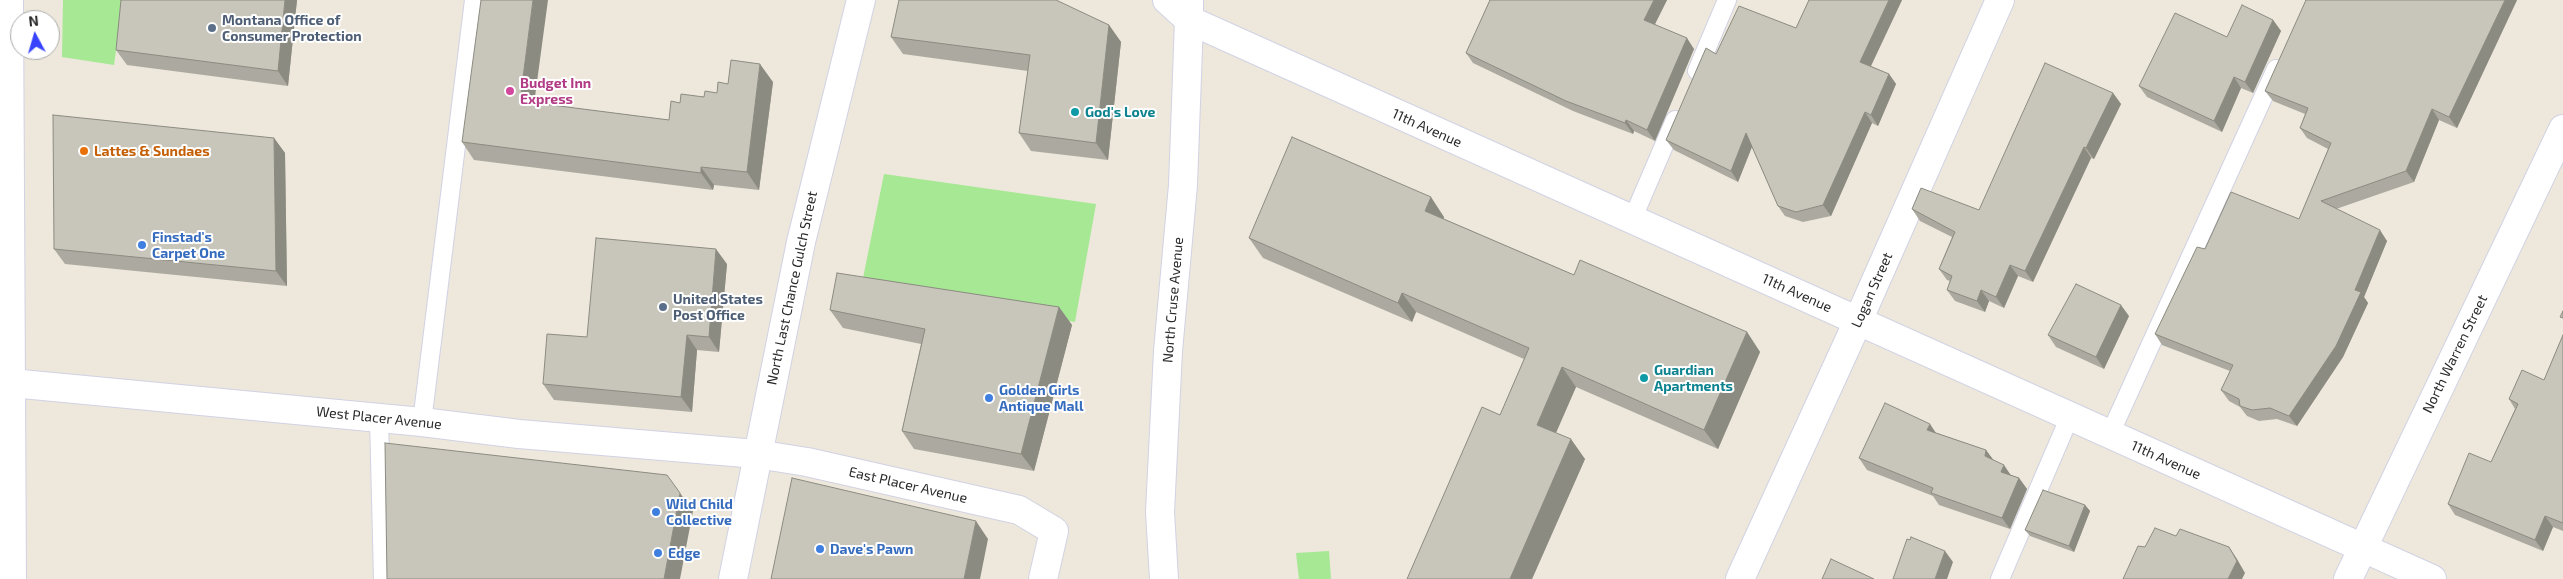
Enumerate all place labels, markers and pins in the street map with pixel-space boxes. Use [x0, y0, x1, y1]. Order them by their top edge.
place label: Montana Office of Consumer Protection [222, 12, 362, 44]
marker: Montana Office of Consumer Protection [206, 22, 218, 34]
place label: Budget Inn Express [520, 75, 591, 108]
marker: Budget Inn Express [504, 85, 516, 97]
place label: God's Love [1085, 104, 1155, 120]
marker: God's Love [1069, 106, 1081, 118]
place label: Lattes & Sundaes [94, 143, 210, 159]
marker: Lattes & Sundaes [78, 145, 90, 157]
place label: Finstad's Carpet One [152, 229, 225, 262]
marker: Finstad's Carpet One [136, 239, 148, 251]
place label: United States Post Office [673, 291, 763, 324]
marker: United States Post Office [657, 301, 669, 313]
place label: Guardian Apartments [1654, 362, 1733, 394]
marker: Guardian Apartments [1638, 372, 1650, 384]
place label: Golden Girls Antique Mall [999, 382, 1084, 414]
marker: Golden Girls Antique Mall [983, 392, 995, 404]
place label: Wild Child Collective [666, 496, 733, 528]
marker: Wild Child Collective [650, 506, 662, 518]
place label: Dave's Pawn [830, 541, 913, 557]
marker: Dave's Pawn [814, 543, 826, 555]
place label: Edge [668, 545, 700, 561]
marker: Edge [652, 547, 664, 559]

